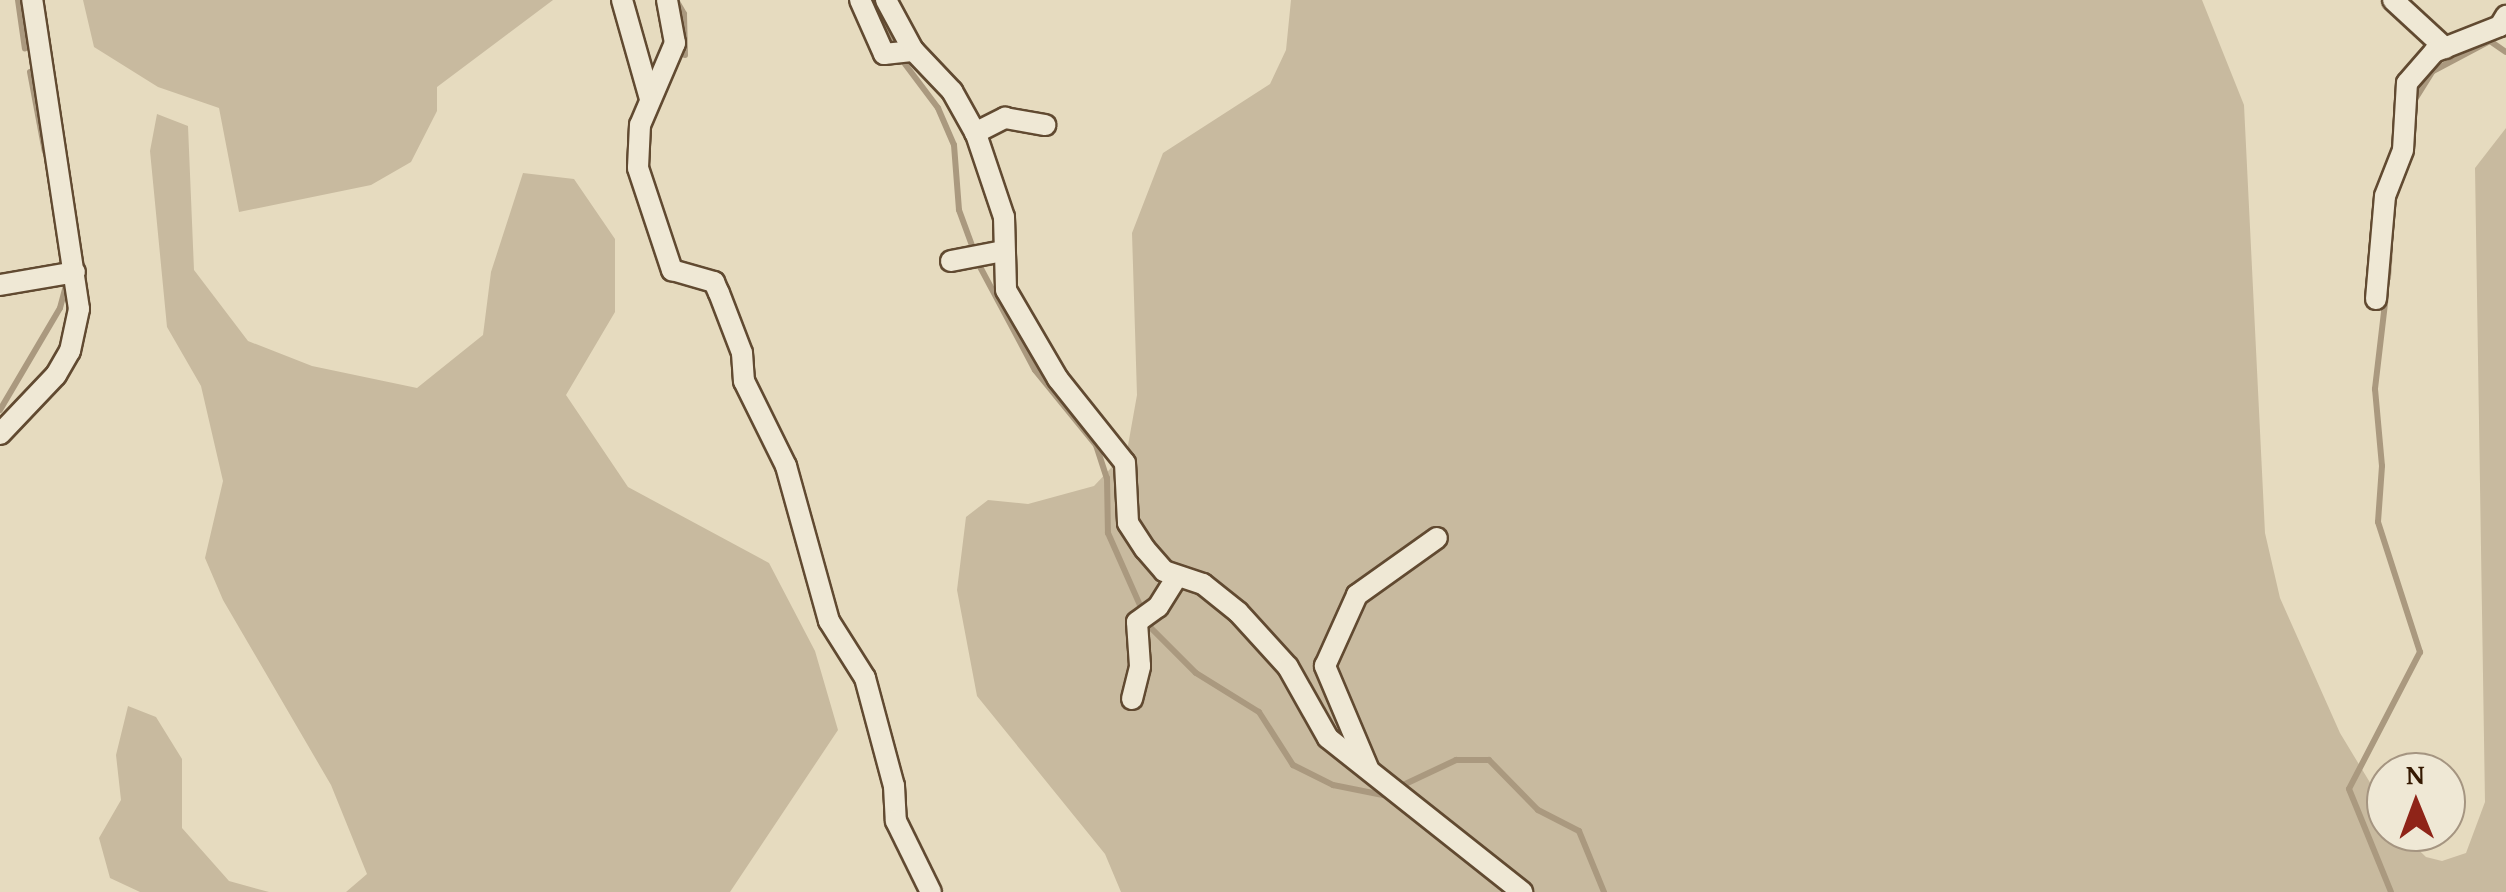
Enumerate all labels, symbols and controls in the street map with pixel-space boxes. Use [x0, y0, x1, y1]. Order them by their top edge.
north arrow [2366, 752, 2466, 852]
text: N [2406, 753, 2425, 794]

